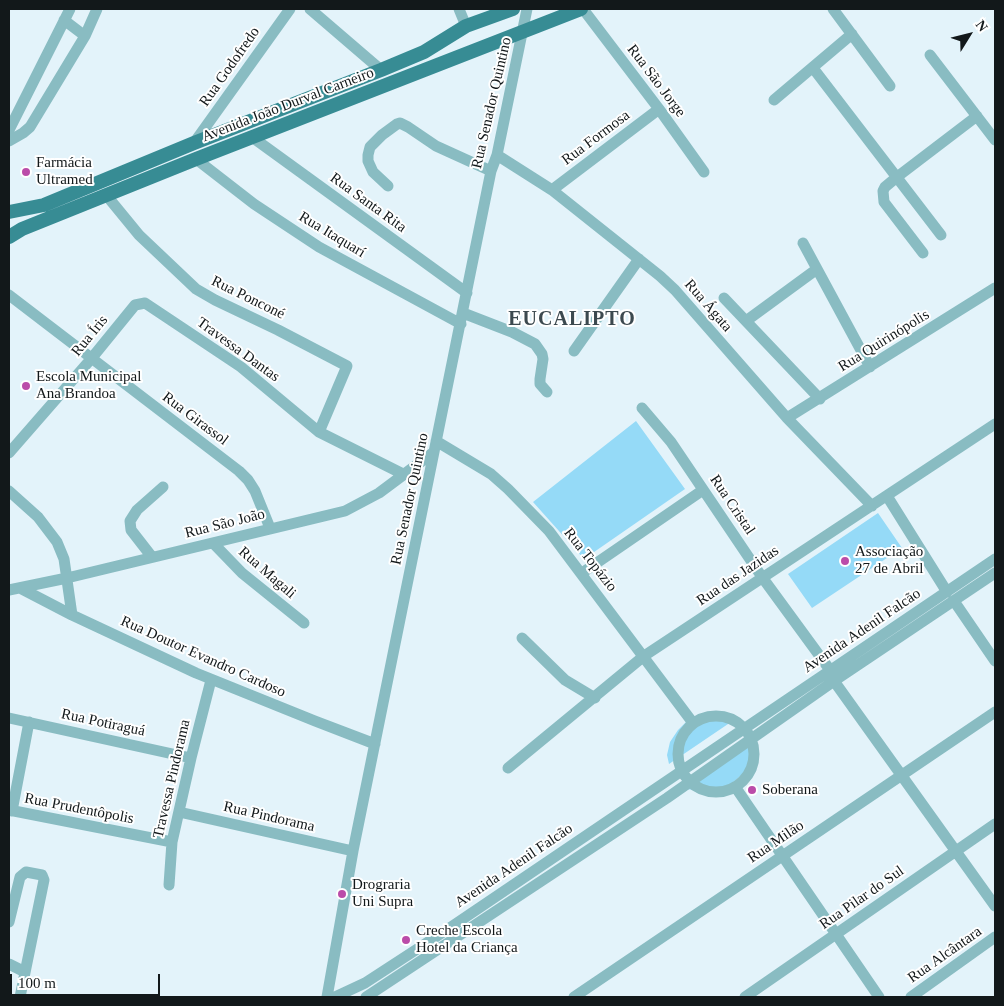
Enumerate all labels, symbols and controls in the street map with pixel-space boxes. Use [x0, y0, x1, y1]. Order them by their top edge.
north arrow [944, 10, 994, 60]
text: N [972, 17, 991, 34]
street label: Rua Godofredo [196, 24, 264, 110]
street label: Rua Senador Quintino [468, 36, 516, 170]
street label: Rua São Jorge [623, 41, 689, 121]
street label: Avenida João Durval Carneiro [200, 64, 376, 146]
street label: Rua Formosa [558, 107, 634, 169]
place label: Farmácia Ultramed [36, 154, 93, 189]
marker: Farmácia Ultramed [20, 166, 32, 178]
street label: Rua Santa Rita [326, 169, 410, 237]
street label: Rua Itaquarí [295, 208, 369, 262]
street label: Rua Ponconé [208, 272, 288, 324]
street label: Rua Ágata [680, 276, 736, 336]
street label: Rua Quirinópolis [835, 306, 933, 376]
district label: EUCALIPTO [507, 308, 637, 332]
street label: Rua Íris [68, 312, 112, 360]
street label: Travessa Dantas [193, 314, 283, 386]
place label: Escola Municipal Ana Brandoa [36, 368, 141, 403]
marker: Escola Municipal Ana Brandoa [20, 380, 32, 392]
street label: Rua Girassol [158, 388, 232, 450]
street label: Rua Senador Quintino [387, 432, 433, 566]
street label: Rua Cristal [706, 472, 758, 538]
street label: Rua São João [183, 505, 267, 543]
street label: Rua Topázio [560, 525, 620, 595]
street label: Rua das Jazidas [694, 542, 782, 610]
street label: Rua Magali [235, 543, 299, 603]
place label: Associação 27 de Abril [855, 543, 923, 578]
marker: Associação 27 de Abril [839, 555, 851, 567]
street label: Avenida Adenil Falcão [800, 585, 924, 677]
street label: Rua Doutor Evandro Cardoso [118, 612, 288, 702]
street label: Rua Potiraguá [59, 705, 147, 741]
street label: Travessa Pindorama [150, 718, 194, 840]
place label: Soberana [762, 781, 818, 799]
marker: Soberana [746, 784, 758, 796]
street label: Rua Prudentôpolis [23, 790, 135, 828]
street label: Rua Pindorama [222, 798, 316, 836]
street label: Rua Milão [745, 817, 807, 867]
street label: Avenida Adenil Falcão [452, 820, 576, 912]
street label: Rua Pilar do Sul [816, 862, 908, 934]
place label: Drograria Uni Supra [352, 876, 413, 911]
marker: Drograria Uni Supra [336, 888, 348, 900]
place label: Creche Escola Hotel da Criança [416, 922, 518, 957]
street label: Rua Alcântara [905, 923, 985, 987]
marker: Creche Escola Hotel da Criança [400, 934, 412, 946]
scale bar [12, 964, 162, 996]
text: 100 m [18, 975, 56, 991]

